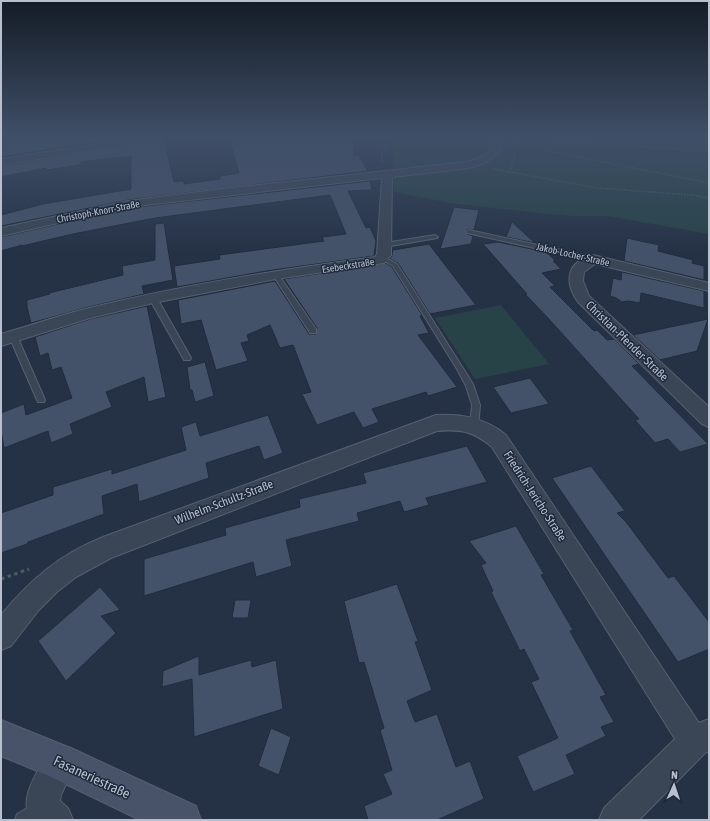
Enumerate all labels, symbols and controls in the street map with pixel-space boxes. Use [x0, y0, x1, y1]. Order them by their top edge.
street label: Christoph-Knorr-Straße [56, 198, 141, 225]
street label: Jakob-Locher-Straße [535, 241, 611, 268]
street label: Esebeckstraße [321, 256, 375, 275]
street label: Christian-Pfender-Straße [583, 298, 671, 384]
street label: Friedrich-Jericho-Straße [501, 448, 569, 544]
street label: Wilhelm-Schultz-Straße [173, 477, 275, 527]
street label: Fasaneriestraße [51, 752, 133, 802]
north arrow [654, 765, 694, 805]
text: N [671, 769, 678, 781]

